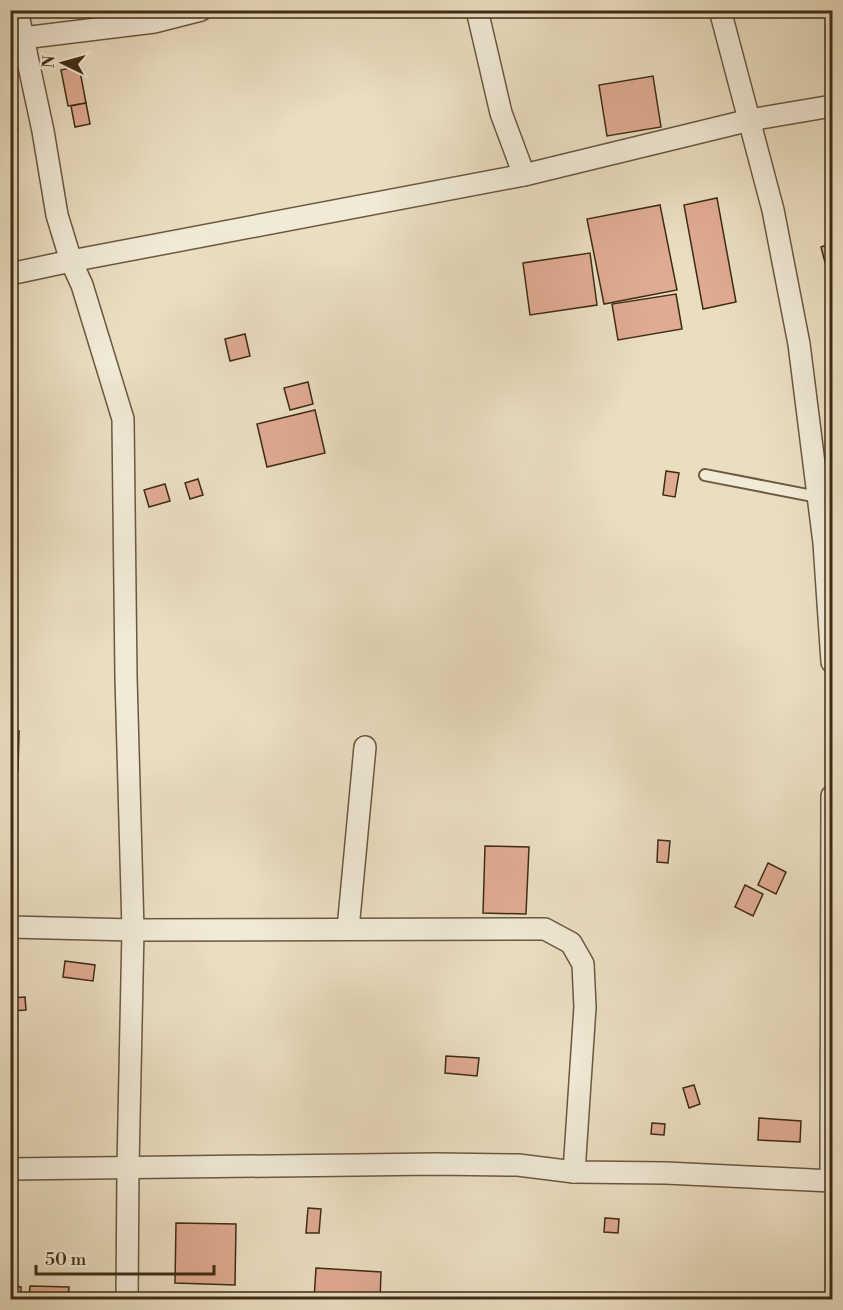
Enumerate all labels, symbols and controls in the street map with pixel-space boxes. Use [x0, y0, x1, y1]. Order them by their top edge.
north arrow [33, 33, 93, 93]
text: N [39, 54, 60, 69]
scale bar [36, 1238, 214, 1276]
text: 50 m [45, 1248, 87, 1271]

